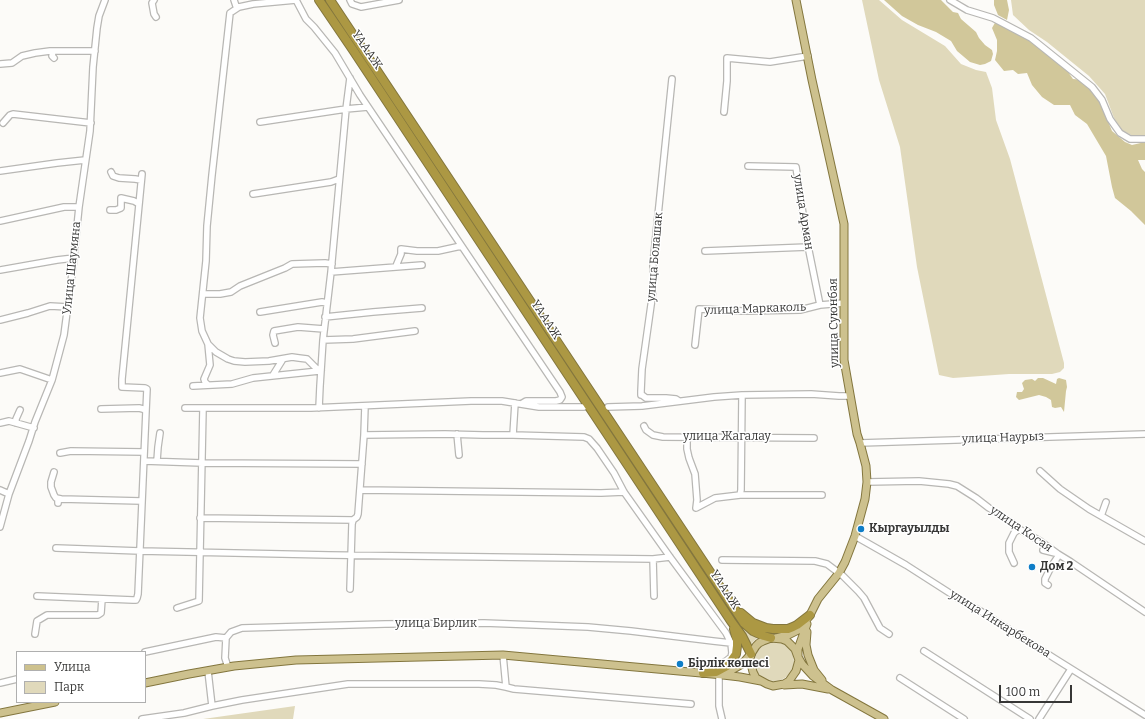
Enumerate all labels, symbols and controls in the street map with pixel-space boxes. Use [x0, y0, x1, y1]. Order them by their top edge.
street label: ҮАААЖ [349, 28, 385, 72]
street label: улица Арман [790, 173, 816, 251]
street label: улица Болашак [644, 212, 666, 302]
street label: Улица Шаумяна [60, 221, 84, 315]
street label: улица Суюнбая [826, 278, 842, 368]
street label: ҮАААЖ [528, 297, 564, 343]
street label: улица Маркаколь [704, 300, 806, 318]
street label: улица Наурыз [962, 429, 1044, 447]
street label: улица Жагалау [683, 430, 771, 444]
street label: улица Косая [987, 503, 1055, 555]
place label: Кыргауылды [869, 522, 950, 536]
marker: Кыргауылды [856, 524, 866, 534]
place label: Дом 2 [1040, 560, 1073, 574]
marker: Дом 2 [1027, 562, 1037, 572]
street label: ҮАААЖ [707, 567, 743, 613]
street label: улица Инкарбекова [947, 587, 1053, 661]
street label: улица Бирлик [395, 617, 477, 631]
legend [16, 651, 146, 703]
place label: Бірлік көшесі [688, 657, 769, 671]
marker: Бірлік көшесі [675, 659, 685, 669]
text: Улица [54, 660, 90, 674]
scale bar [1001, 677, 1074, 703]
text: Парк [54, 680, 84, 694]
text: 100 m [1006, 685, 1040, 699]

